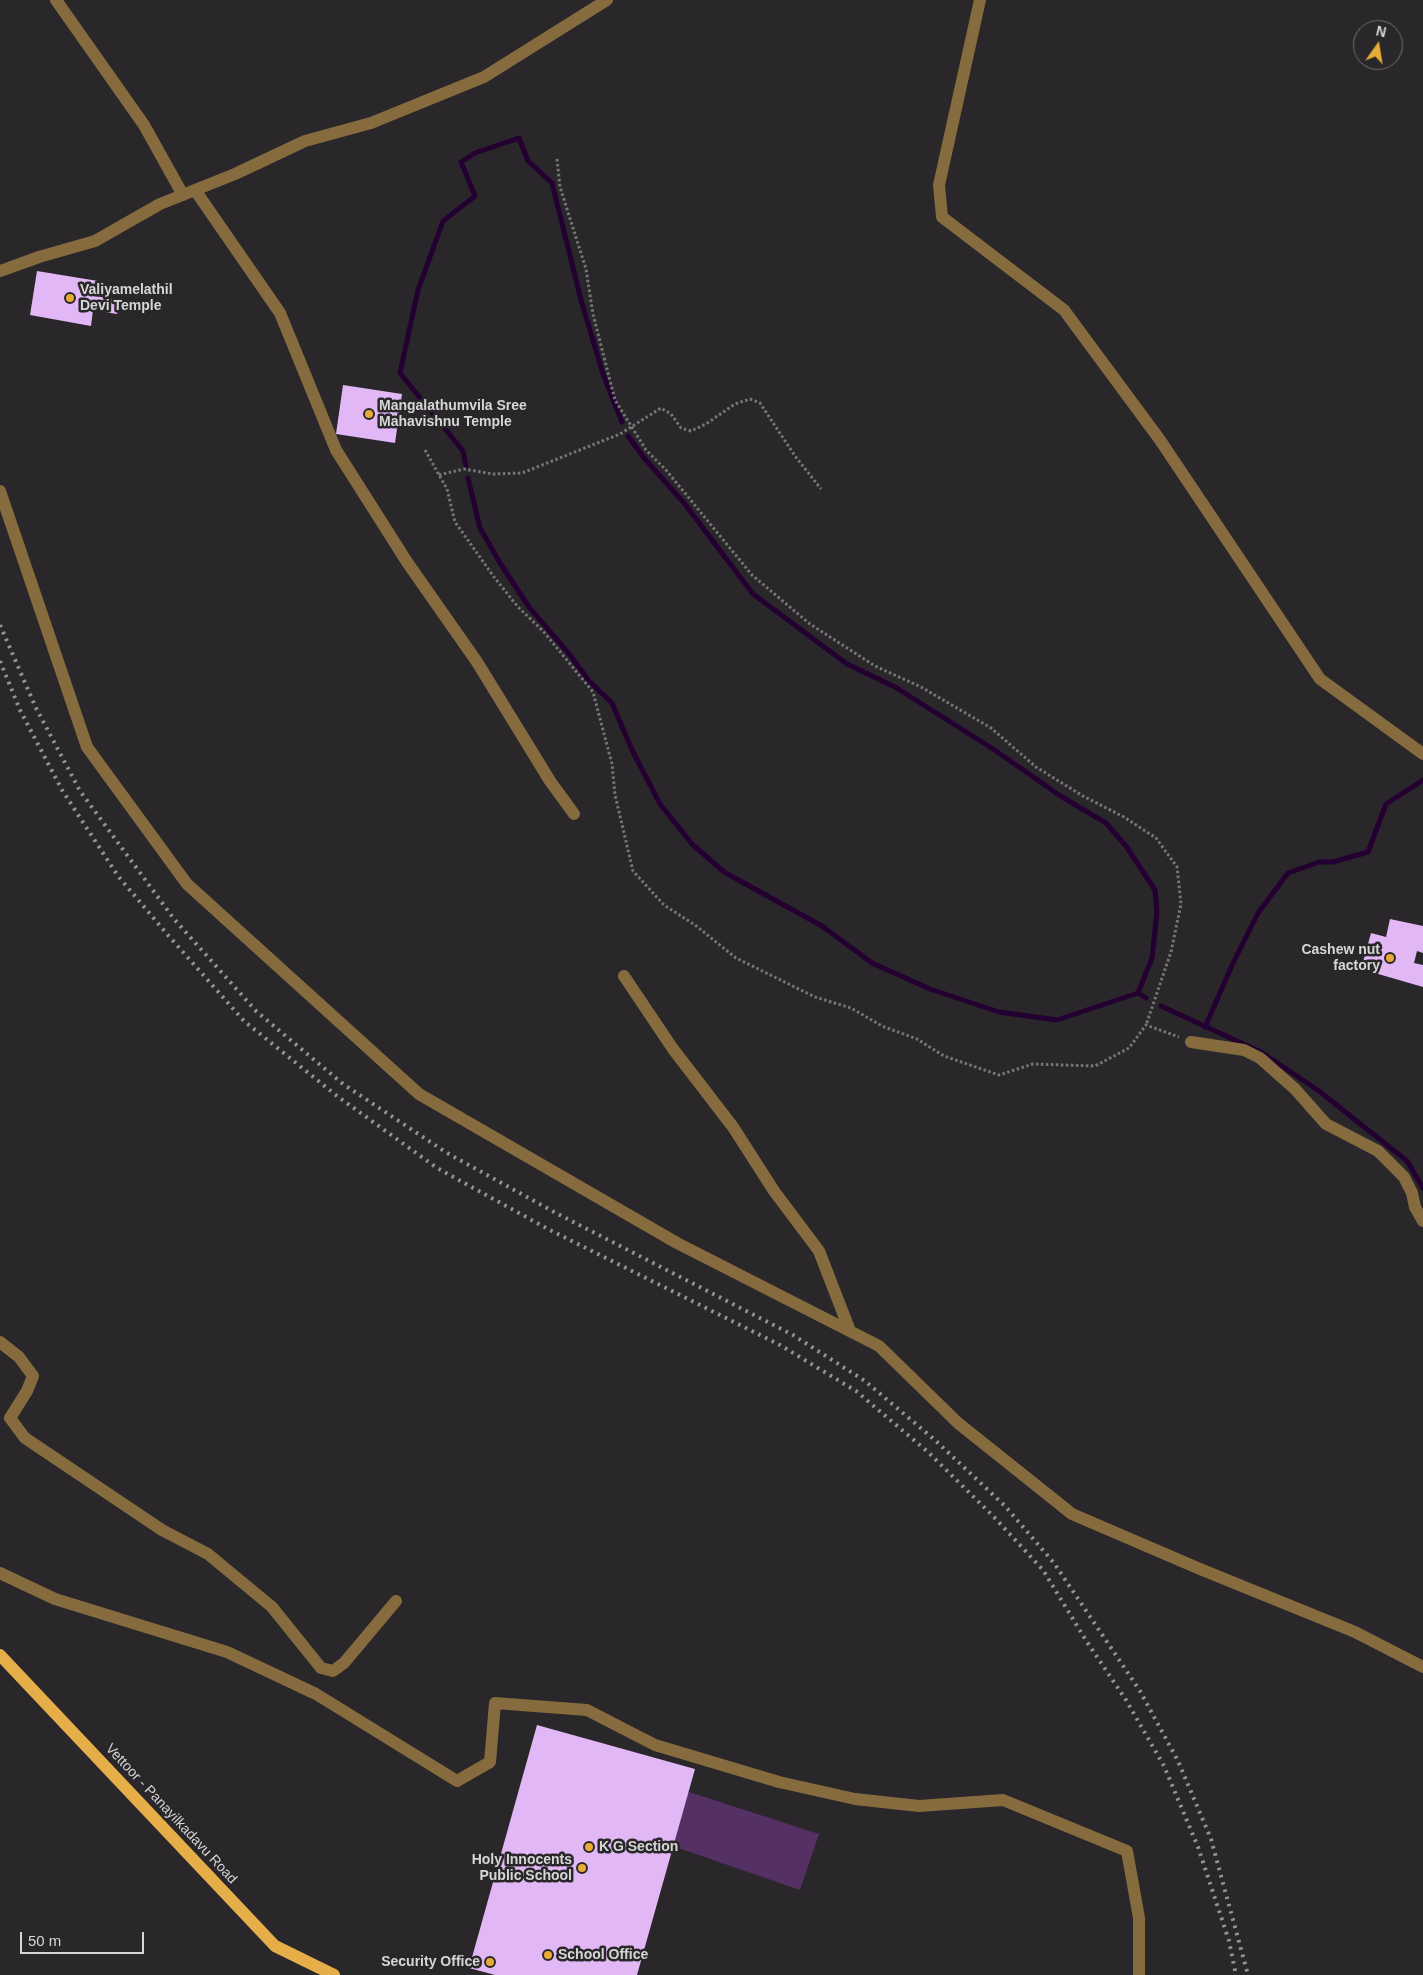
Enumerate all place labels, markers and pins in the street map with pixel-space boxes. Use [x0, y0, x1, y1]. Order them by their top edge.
place label: Valiyamelathil Devi Temple [80, 282, 173, 314]
marker: Valiyamelathil Devi Temple [64, 292, 76, 304]
place label: Mangalathumvila Sree Mahavishnu Temple [379, 398, 527, 431]
marker: Mangalathumvila Sree Mahavishnu Temple [363, 408, 375, 420]
place label: Cashew nut factory [1301, 942, 1380, 974]
marker: Cashew nut factory [1384, 952, 1396, 964]
place label: K G Section [599, 1839, 678, 1855]
marker: K G Section [583, 1841, 595, 1853]
place label: Holy Innocents Public School [472, 1852, 572, 1884]
marker: Holy Innocents Public School [576, 1862, 588, 1874]
place label: School Office [558, 1947, 648, 1963]
marker: School Office [542, 1949, 554, 1961]
place label: Security Office [381, 1954, 480, 1970]
marker: Security Office [484, 1956, 496, 1968]

